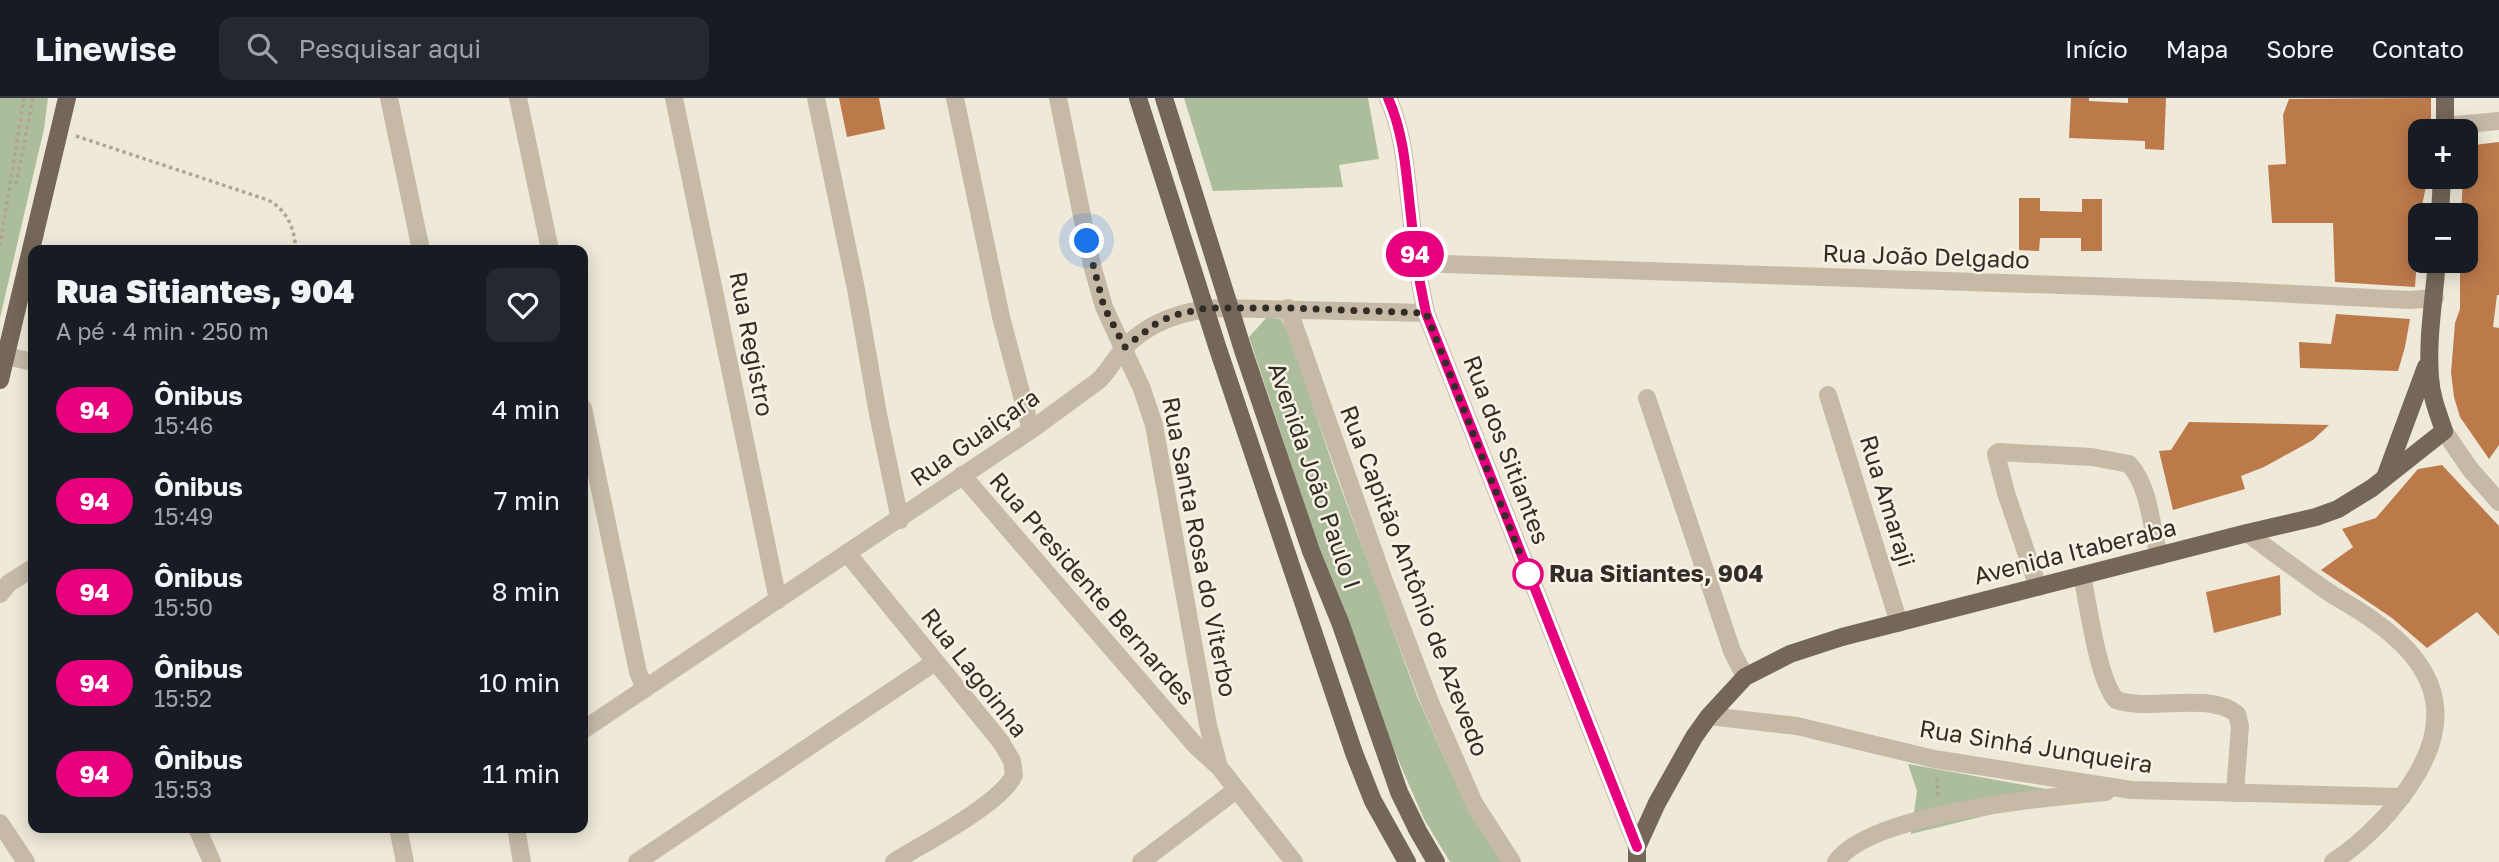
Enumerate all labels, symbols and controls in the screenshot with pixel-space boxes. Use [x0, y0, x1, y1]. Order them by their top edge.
search box [219, 17, 709, 80]
text: Linewise [35, 29, 177, 68]
icon: search [243, 29, 281, 67]
text: Pesquisar aqui [299, 33, 481, 64]
text: Início [2065, 34, 2128, 63]
text: Mapa [2166, 34, 2228, 63]
text: Sobre [2266, 34, 2334, 63]
text: Contato [2372, 34, 2464, 63]
map controls [2408, 119, 2478, 273]
button: + [2408, 119, 2478, 189]
button: − [2408, 203, 2478, 273]
your location [1069, 223, 1104, 258]
line badge: 94 [1384, 231, 1446, 277]
street label: Rua João Delgado [1822, 237, 2030, 274]
text: 94 [1400, 239, 1430, 268]
button: heart [486, 268, 560, 342]
street label: Rua Registro [724, 269, 781, 419]
text: Rua Sitiantes, 904 [56, 271, 354, 310]
text: A pé · 4 min · 250 m [56, 317, 269, 345]
street label: Rua dos Sitiantes [1458, 351, 1557, 548]
street label: Avenida João Paulo I [1263, 358, 1368, 593]
text: Ônibus [154, 380, 243, 411]
street label: Rua Guaiçara [904, 382, 1044, 492]
text: 4 min [492, 394, 560, 425]
street label: Rua Santa Rosa do Viterbo [1157, 394, 1244, 699]
text: 94 [79, 395, 110, 424]
street label: Rua Capitão Antônio de Azevedo [1335, 401, 1496, 760]
text: 15:46 [154, 411, 213, 439]
street label: Rua Amaraji [1855, 431, 1922, 570]
street label: Rua Presidente Bernardes [984, 466, 1202, 710]
text: Ônibus [154, 471, 243, 502]
text: 7 min [494, 485, 560, 516]
text: 94 [79, 486, 110, 515]
text: 15:49 [154, 502, 213, 530]
street label: Avenida Itaberaba [1970, 511, 2179, 590]
place label: Rua Sitiantes, 904 [1549, 558, 1764, 587]
marker: Rua Sitiantes, 904 [1513, 559, 1543, 589]
text: Ônibus [154, 562, 243, 593]
text: 8 min [492, 576, 560, 607]
text: 94 [79, 577, 110, 606]
text: 15:50 [154, 593, 213, 621]
street label: Rua Lagoinha [916, 602, 1035, 742]
text: Ônibus [154, 653, 243, 684]
text: 10 min [479, 667, 560, 698]
text: 94 [79, 668, 110, 697]
text: 15:52 [154, 684, 212, 712]
street label: Rua Sinhá Junqueira [1918, 713, 2155, 778]
text: Ônibus [154, 744, 243, 775]
text: 11 min [482, 758, 560, 789]
text: 94 [79, 759, 110, 788]
text: 15:53 [154, 775, 212, 803]

